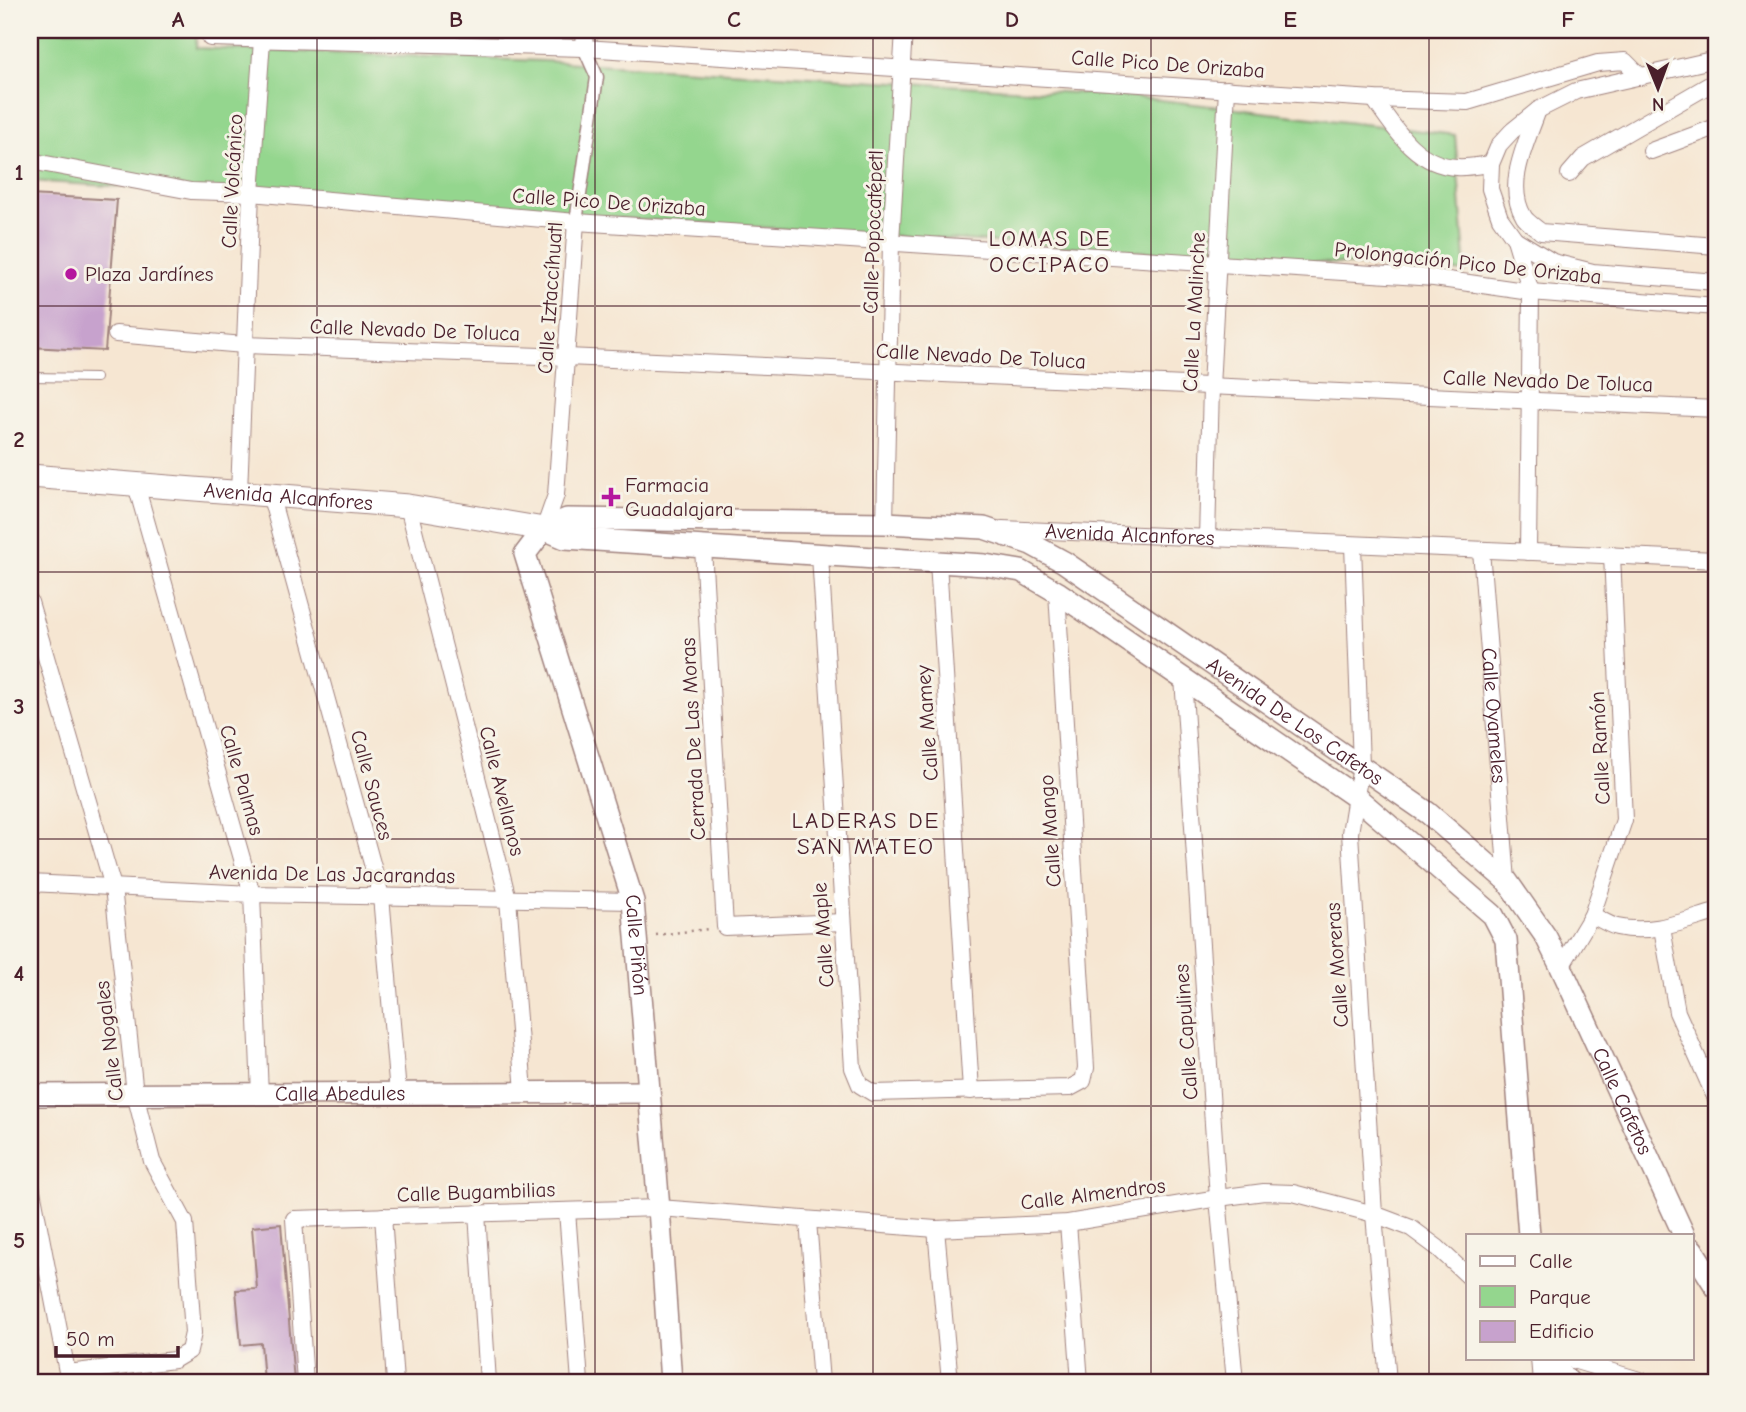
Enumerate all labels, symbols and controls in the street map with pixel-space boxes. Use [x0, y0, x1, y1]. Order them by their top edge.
text: A [172, 6, 185, 33]
text: B [449, 6, 463, 33]
text: C [727, 6, 741, 33]
text: D [1005, 6, 1019, 33]
text: E [1283, 6, 1297, 33]
text: F [1561, 6, 1575, 33]
street label: Calle Pico De Orizaba [1070, 45, 1266, 83]
north arrow [1624, 52, 1694, 122]
text: N [1652, 93, 1665, 115]
street label: Calle Volcánico [216, 113, 248, 249]
street label: Calle Popocatépetl [858, 150, 888, 314]
text: 1 [14, 159, 24, 186]
street label: Calle Pico De Orizaba [511, 183, 707, 221]
street label: Calle Iztaccíhuatl [533, 221, 567, 375]
district label: LOMAS DE OCCIPACO [989, 225, 1111, 278]
street label: Calle La Malinche [1178, 232, 1210, 392]
street label: Prolongación Pico De Orizaba [1333, 237, 1603, 289]
place label: Plaza Jardínes [85, 262, 214, 286]
marker: Plaza Jardínes [63, 266, 79, 282]
street label: Calle Nevado De Toluca [309, 314, 521, 346]
street label: Calle Nevado De Toluca [875, 339, 1087, 373]
street label: Calle Nevado De Toluca [1442, 365, 1654, 397]
text: 2 [13, 426, 25, 453]
place label: Farmacia Guadalajara [625, 473, 734, 521]
street label: Avenida Alcanfores [203, 478, 374, 515]
marker: Farmacia Guadalajara [603, 489, 619, 505]
street label: Avenida Alcanfores [1045, 519, 1215, 550]
street label: Cerrada De Las Moras [676, 637, 710, 841]
street label: Calle Oyameles [1477, 647, 1511, 784]
street label: Avenida De Los Cafetos [1202, 652, 1388, 790]
street label: Calle Mamey [911, 664, 943, 782]
street label: Calle Ramón [1585, 691, 1615, 805]
text: 3 [13, 693, 25, 720]
street label: Calle Palmas [215, 722, 269, 838]
street label: Calle Avellanos [474, 724, 530, 858]
street label: Calle Sauces [346, 727, 398, 843]
street label: Calle Mango [1034, 774, 1066, 888]
district label: LADERAS DE SAN MATEO [792, 807, 940, 860]
street label: Avenida De Las Jacarandas [209, 860, 455, 888]
street label: Calle Maple [807, 882, 839, 988]
street label: Calle Piñón [620, 891, 653, 997]
street label: Calle Moreras [1321, 902, 1353, 1028]
text: 4 [14, 960, 25, 987]
street label: Calle Capulines [1169, 963, 1203, 1101]
street label: Calle Nogales [90, 979, 128, 1103]
street label: Calle Cafetos [1587, 1043, 1657, 1158]
street label: Calle Abedules [275, 1081, 405, 1106]
street label: Calle Almendros [1019, 1173, 1167, 1215]
street label: Calle Bugambilias [396, 1177, 556, 1207]
text: 5 [13, 1227, 25, 1254]
legend [1466, 1234, 1694, 1360]
text: Calle [1529, 1249, 1572, 1273]
text: Parque [1529, 1285, 1591, 1309]
scale bar [56, 1314, 178, 1358]
text: Edificio [1529, 1319, 1594, 1343]
text: 50 m [66, 1327, 115, 1351]

